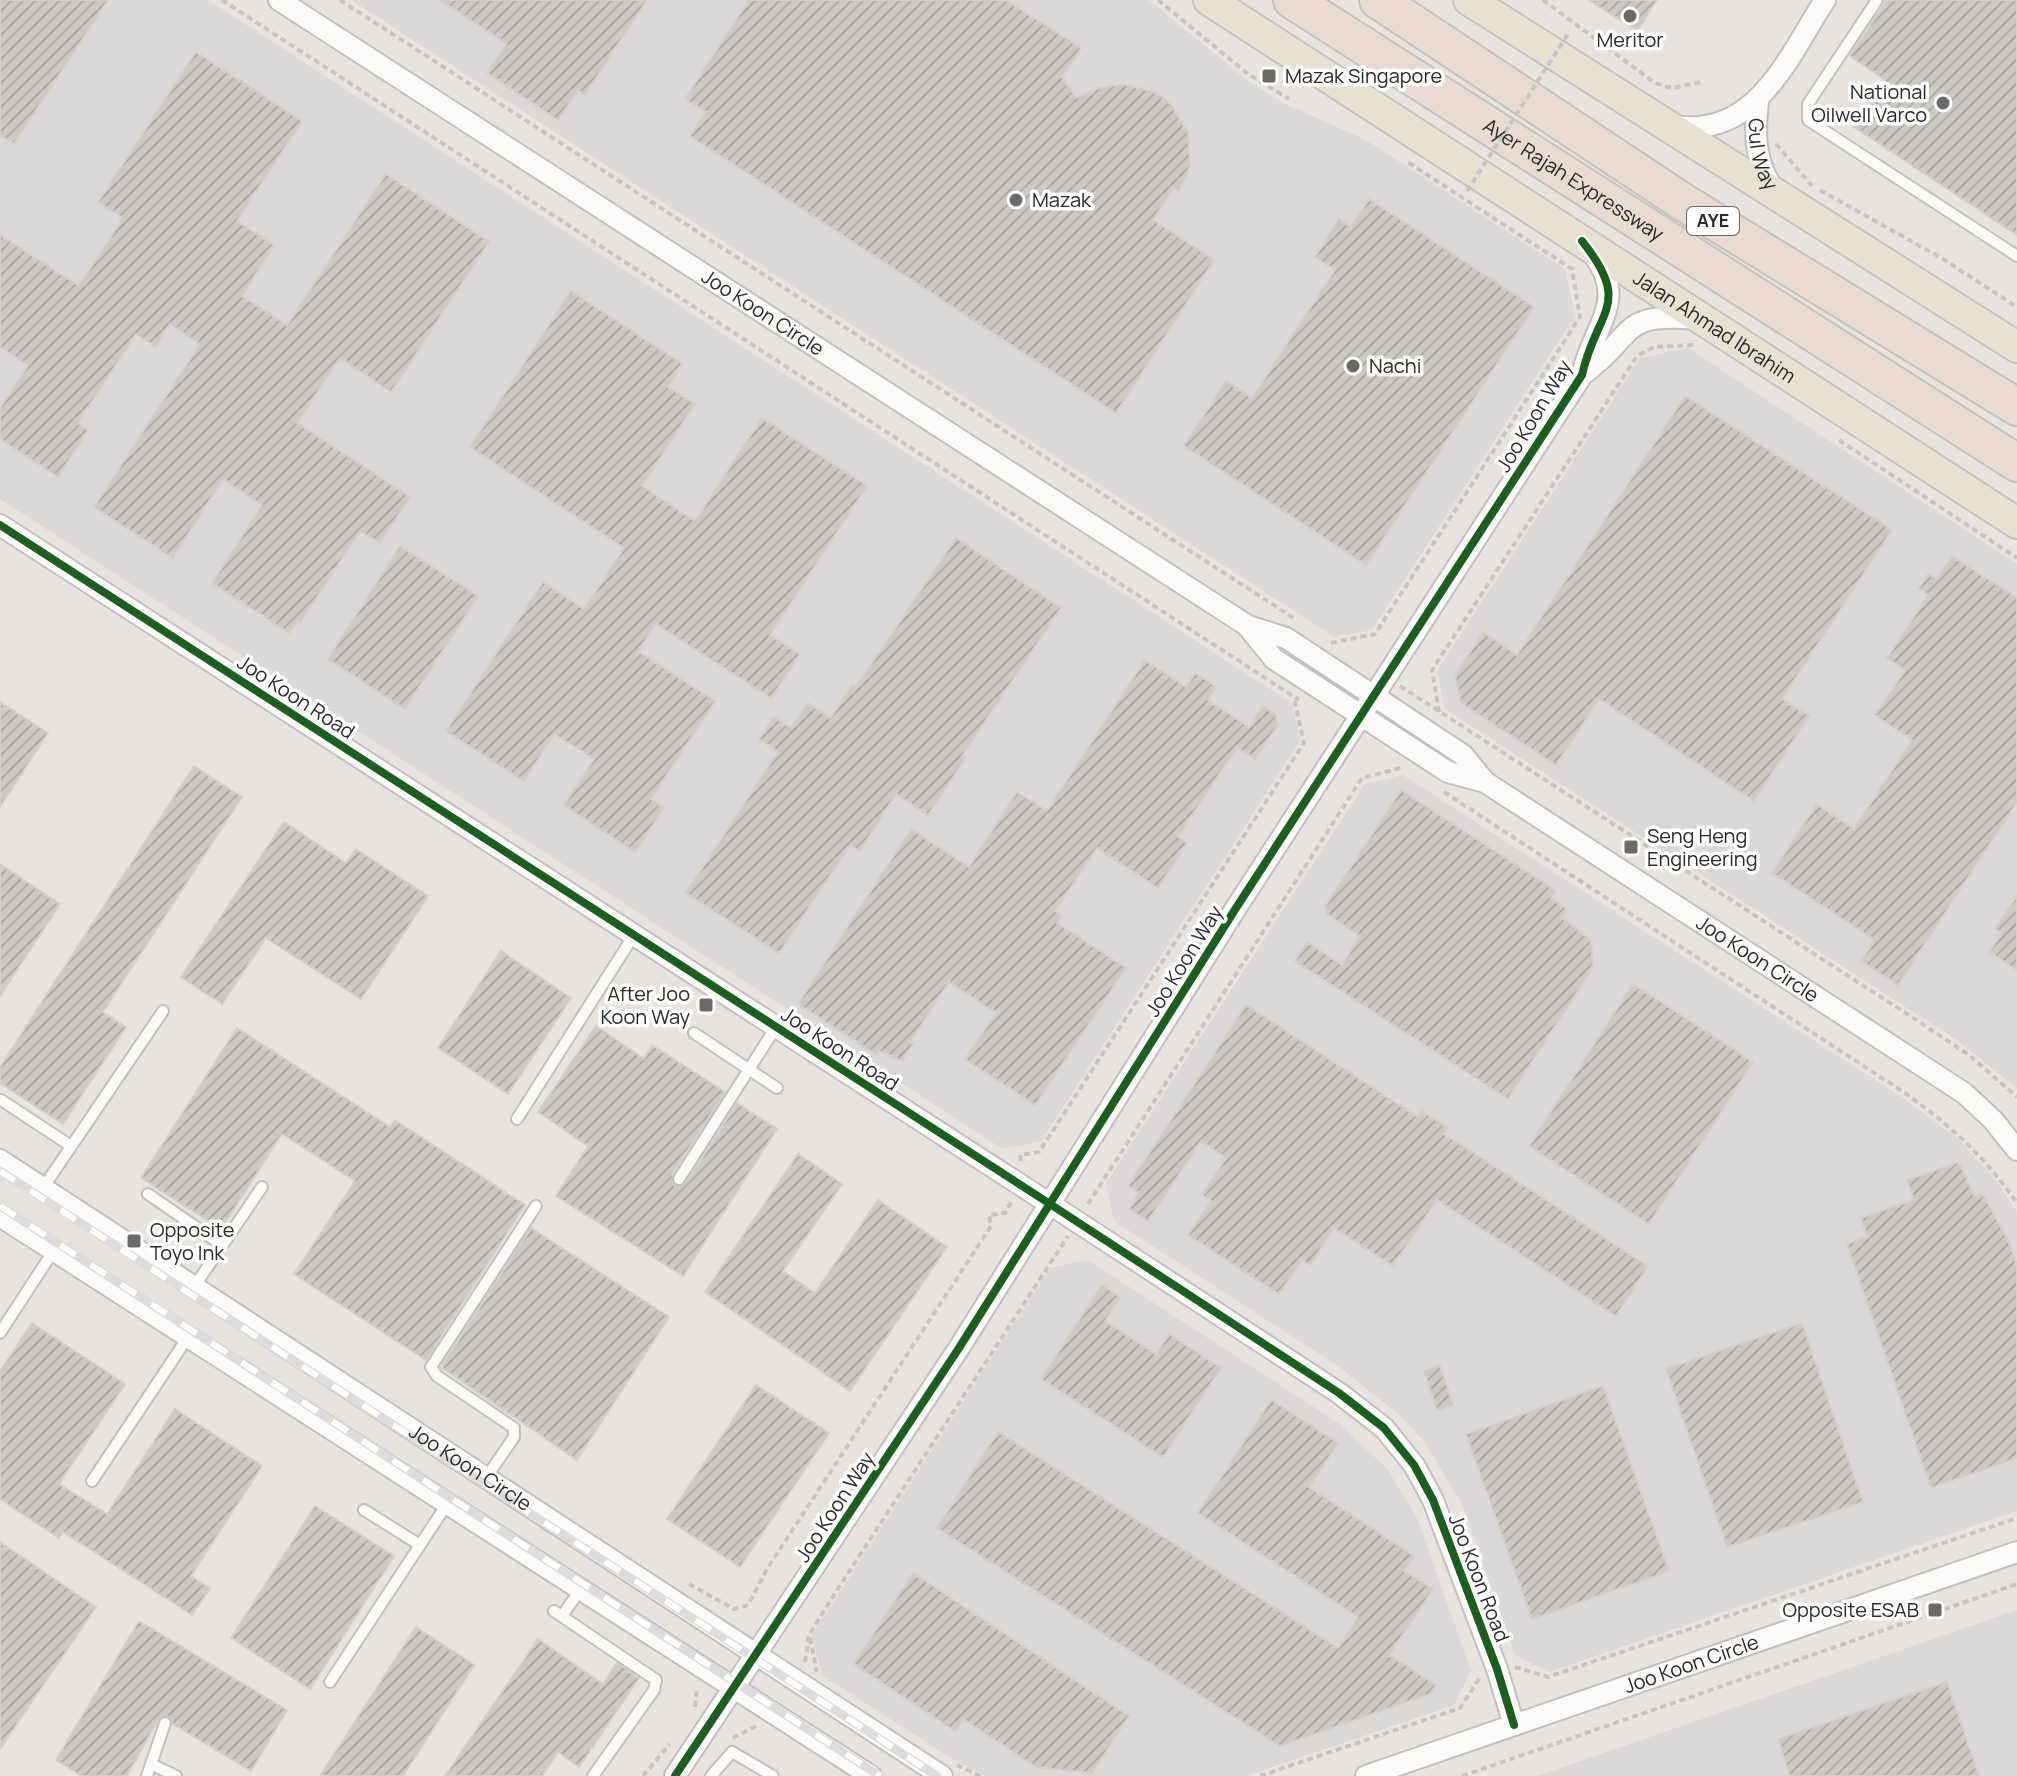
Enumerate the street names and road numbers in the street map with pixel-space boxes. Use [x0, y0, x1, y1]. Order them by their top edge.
street label: Ayer Rajah Expressway [1478, 112, 1670, 247]
street label: Gul Way [1743, 118, 1785, 196]
road number: AYE [1687, 207, 1739, 235]
street label: Joo Koon Circle [697, 263, 830, 362]
street label: Jalan Ahmad Ibrahim [1628, 264, 1801, 389]
street label: Joo Koon Way [1489, 354, 1578, 477]
street label: Joo Koon Road [232, 649, 360, 745]
street label: Joo Koon Way [1139, 900, 1229, 1021]
street label: Joo Koon Circle [1691, 909, 1824, 1008]
street label: Joo Koon Road [776, 1001, 904, 1097]
street label: Joo Koon Circle [404, 1417, 537, 1517]
street label: Joo Koon Way [789, 1446, 881, 1567]
street label: Joo Koon Road [1443, 1510, 1516, 1646]
street label: Joo Koon Circle [1620, 1628, 1762, 1699]

